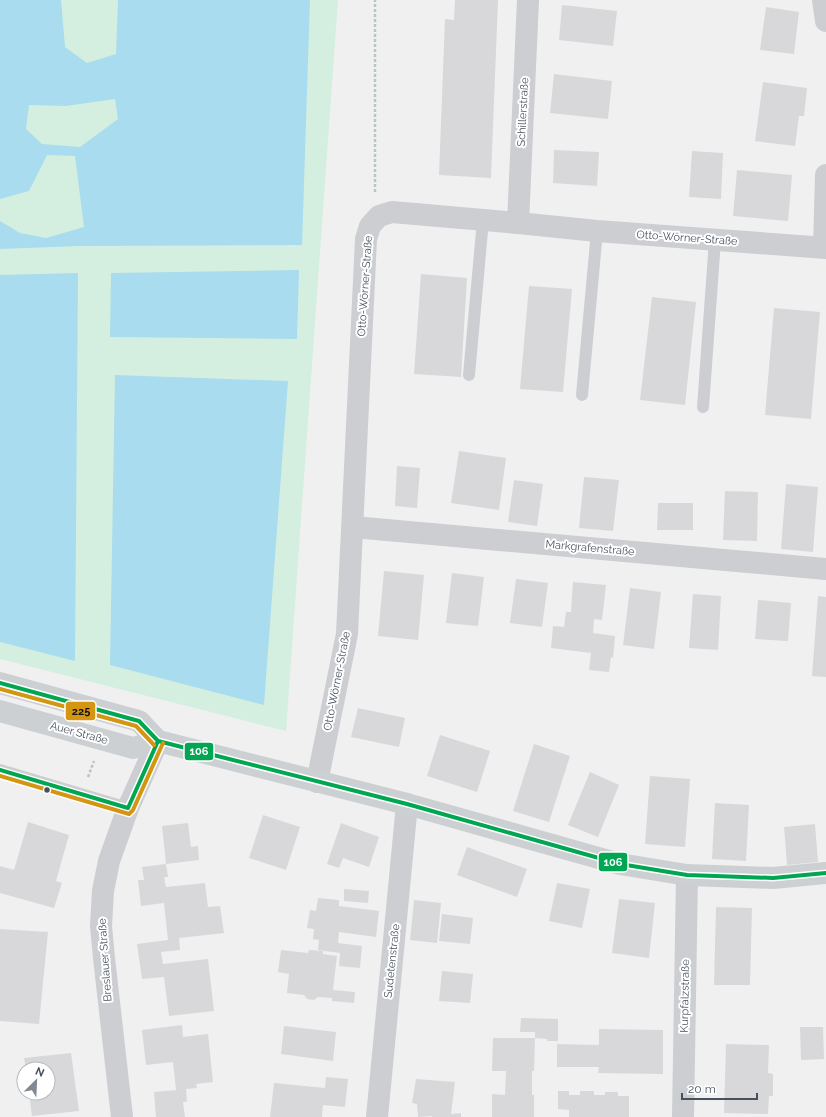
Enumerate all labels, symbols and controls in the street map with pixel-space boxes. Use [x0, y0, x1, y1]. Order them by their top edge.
street label: Schillerstraße [515, 77, 531, 147]
street label: Otto-Wörner-Straße [636, 228, 738, 248]
street label: Otto-Wörner-Straße [355, 235, 375, 337]
street label: Markgrafenstraße [545, 538, 636, 558]
street label: Otto-Wörner-Straße [321, 630, 353, 732]
line badge: 225 [65, 701, 96, 721]
text: 225 [72, 705, 90, 718]
street label: Auer Straße [49, 719, 110, 747]
line badge: 106 [184, 742, 214, 761]
text: 106 [190, 745, 209, 758]
unlabelled marker [42, 785, 52, 795]
line badge: 106 [598, 852, 628, 872]
text: 106 [604, 856, 623, 869]
street label: Breslauer Straße [96, 917, 114, 1002]
street label: Sudetenstraße [382, 923, 402, 999]
street label: Kurpfalzstraße [678, 959, 692, 1033]
north arrow [16, 1061, 56, 1101]
text: N [33, 1065, 46, 1080]
scale bar [682, 1075, 757, 1101]
text: 20 m [688, 1082, 716, 1096]

